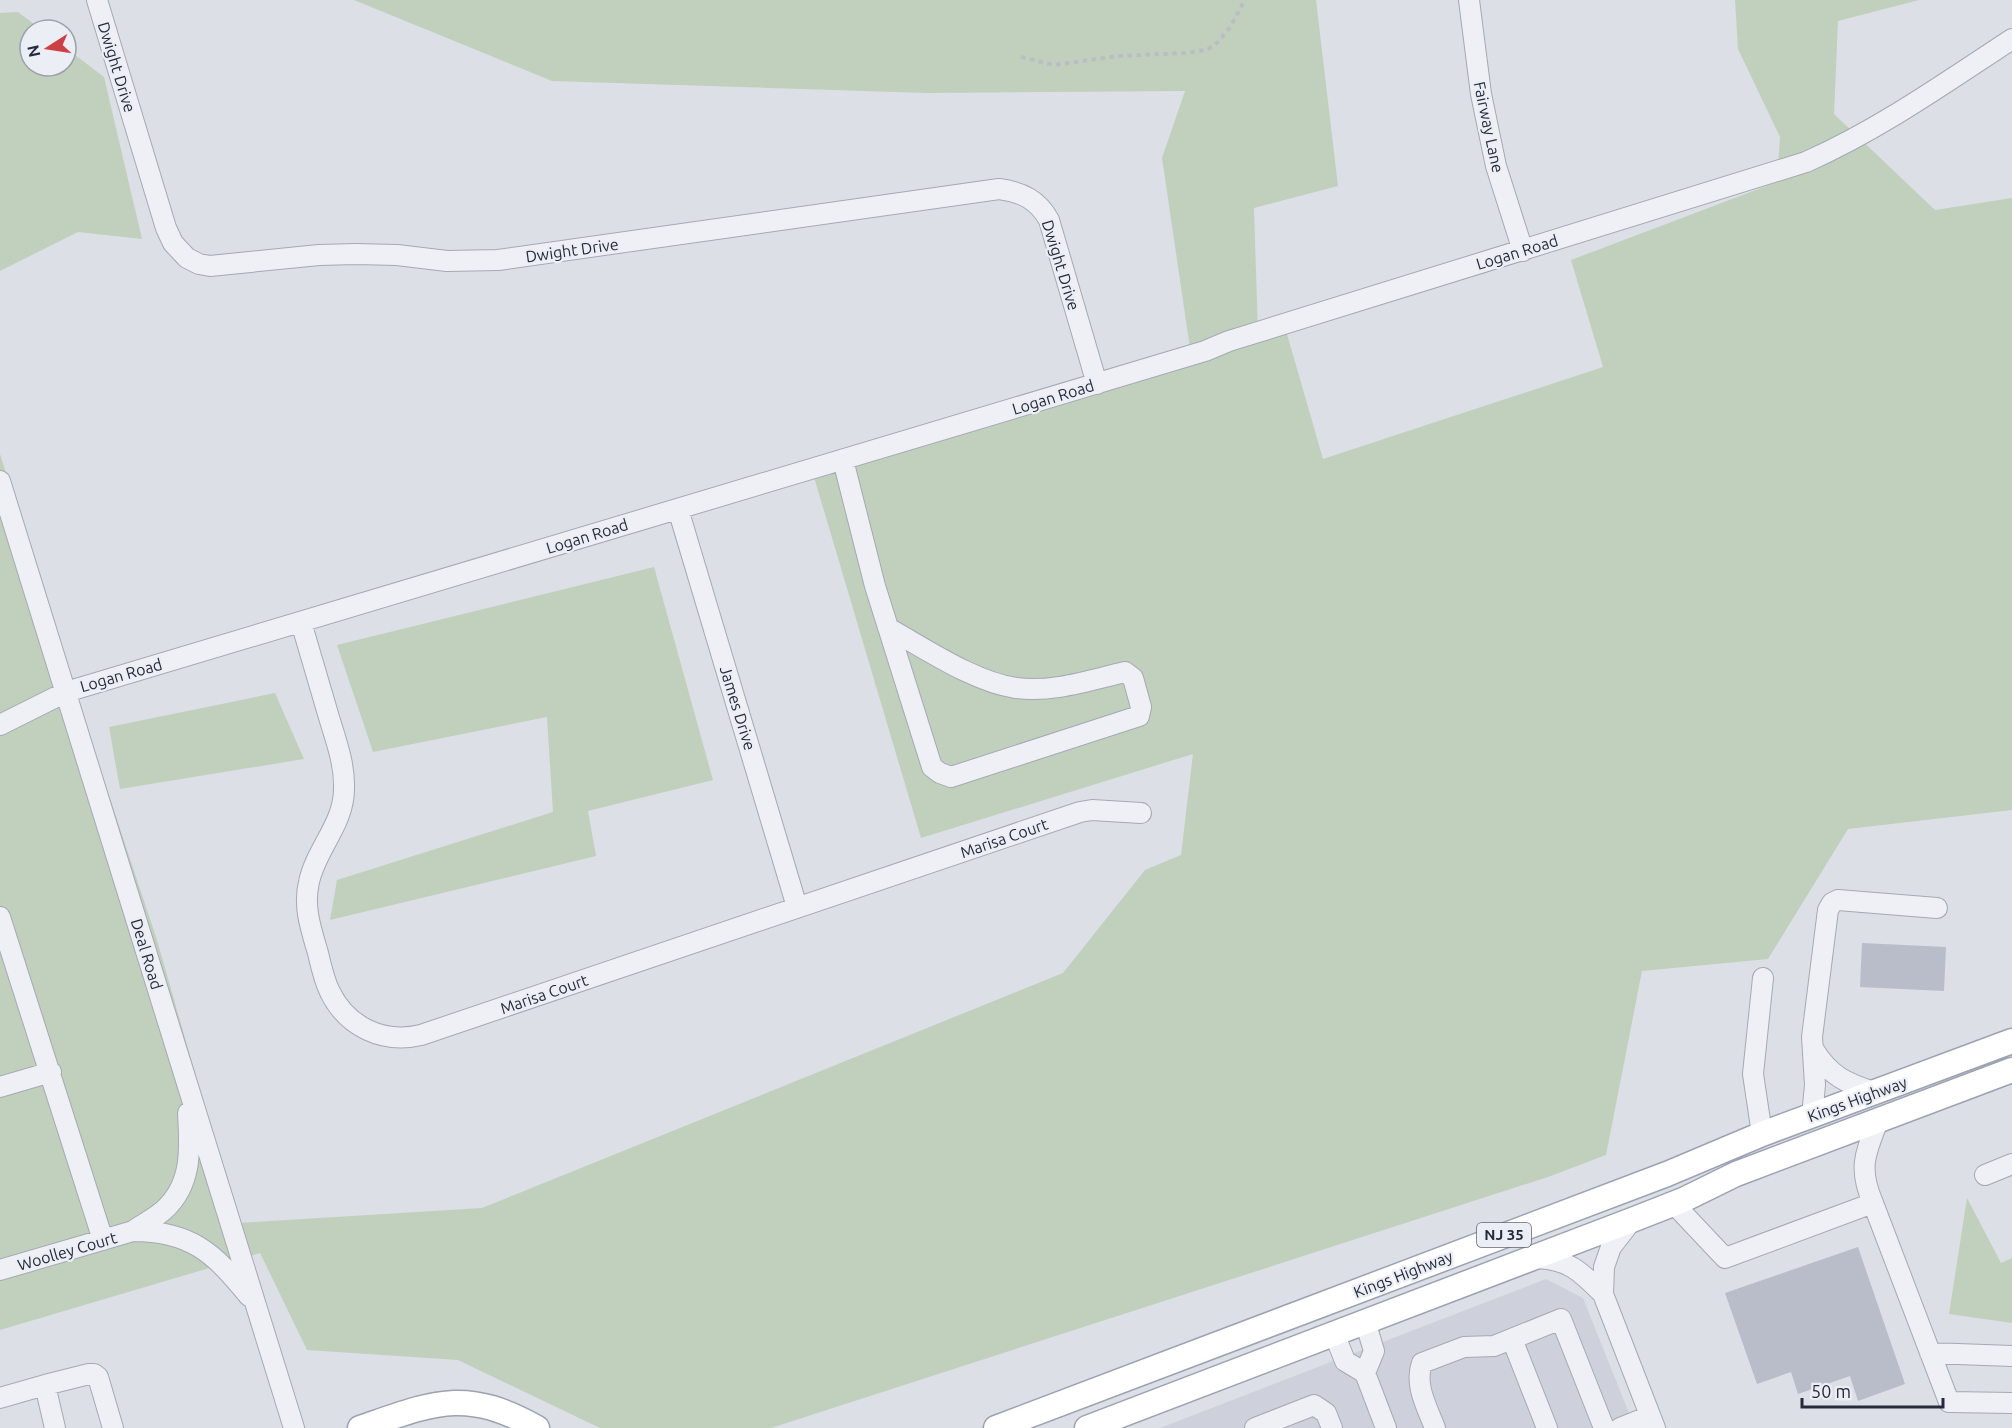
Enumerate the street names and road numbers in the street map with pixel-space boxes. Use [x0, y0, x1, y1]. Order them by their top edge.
street label: Dwight Drive [95, 20, 139, 114]
street label: Fairway Lane [1471, 80, 1507, 174]
street label: Dwight Drive [1039, 218, 1083, 312]
street label: Logan Road [1474, 231, 1560, 273]
street label: Dwight Drive [524, 235, 620, 265]
street label: Logan Road [1010, 376, 1096, 418]
street label: Logan Road [544, 515, 630, 557]
street label: Logan Road [78, 655, 164, 695]
street label: James Drive [717, 664, 759, 752]
street label: Marisa Court [958, 814, 1051, 861]
street label: Deal Road [128, 916, 166, 992]
street label: Marisa Court [498, 970, 591, 1017]
street label: Kings Highway [1805, 1073, 1909, 1125]
road number: NJ 35 [1477, 1223, 1531, 1247]
street label: Woolley Court [15, 1228, 119, 1274]
street label: Kings Highway [1351, 1247, 1455, 1301]

